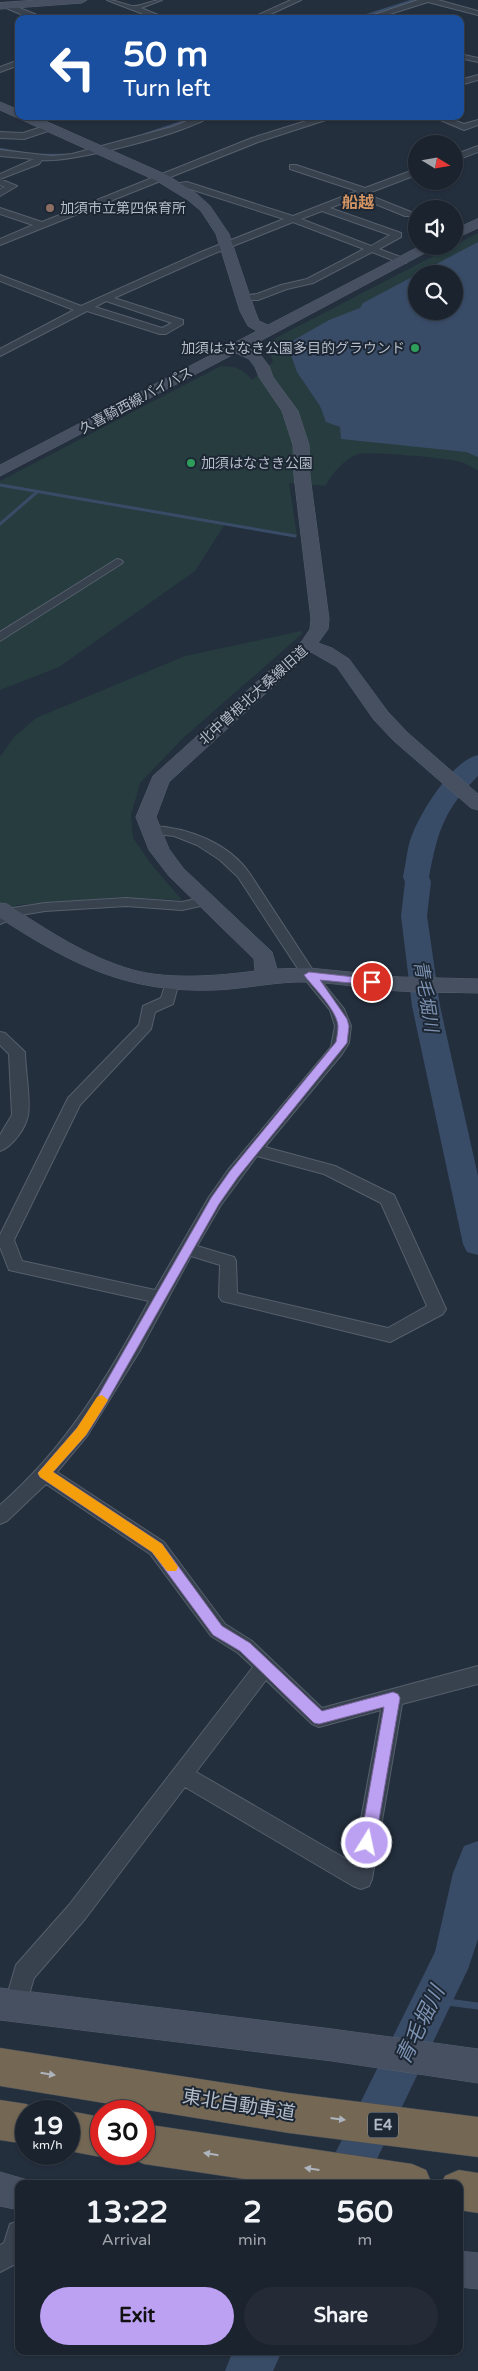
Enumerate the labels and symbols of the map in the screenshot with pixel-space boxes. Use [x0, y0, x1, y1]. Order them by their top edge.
north arrow [408, 135, 462, 190]
district label: 船越 [342, 193, 374, 213]
place label: 加須市立第四保育所 [60, 200, 186, 217]
marker: 加須市立第四保育所 [44, 202, 56, 214]
place label: 加須はさなき公園多目的グラウンド [181, 340, 405, 357]
marker: 加須はさなき公園多目的グラウンド [409, 342, 421, 354]
street label: 久喜騎西線バイパス [77, 363, 196, 437]
place label: 加須はなさき公園 [201, 455, 313, 472]
marker: 加須はなさき公園 [185, 457, 197, 469]
street label: 北中曽根北大桑線旧道 [196, 642, 311, 749]
water label: 青毛堀川 [410, 959, 443, 1035]
pin [351, 961, 393, 1003]
position arrow [340, 1816, 392, 1868]
water label: 青毛堀川 [391, 1980, 451, 2068]
one-way arrow [41, 2071, 57, 2079]
street label: 東北自動車道 [181, 2085, 297, 2125]
speed limit sign: 30 [90, 2100, 155, 2165]
road number: E4 [368, 2112, 398, 2138]
one-way arrow [330, 2115, 346, 2123]
one-way arrow [203, 2150, 219, 2158]
one-way arrow [304, 2165, 320, 2173]

